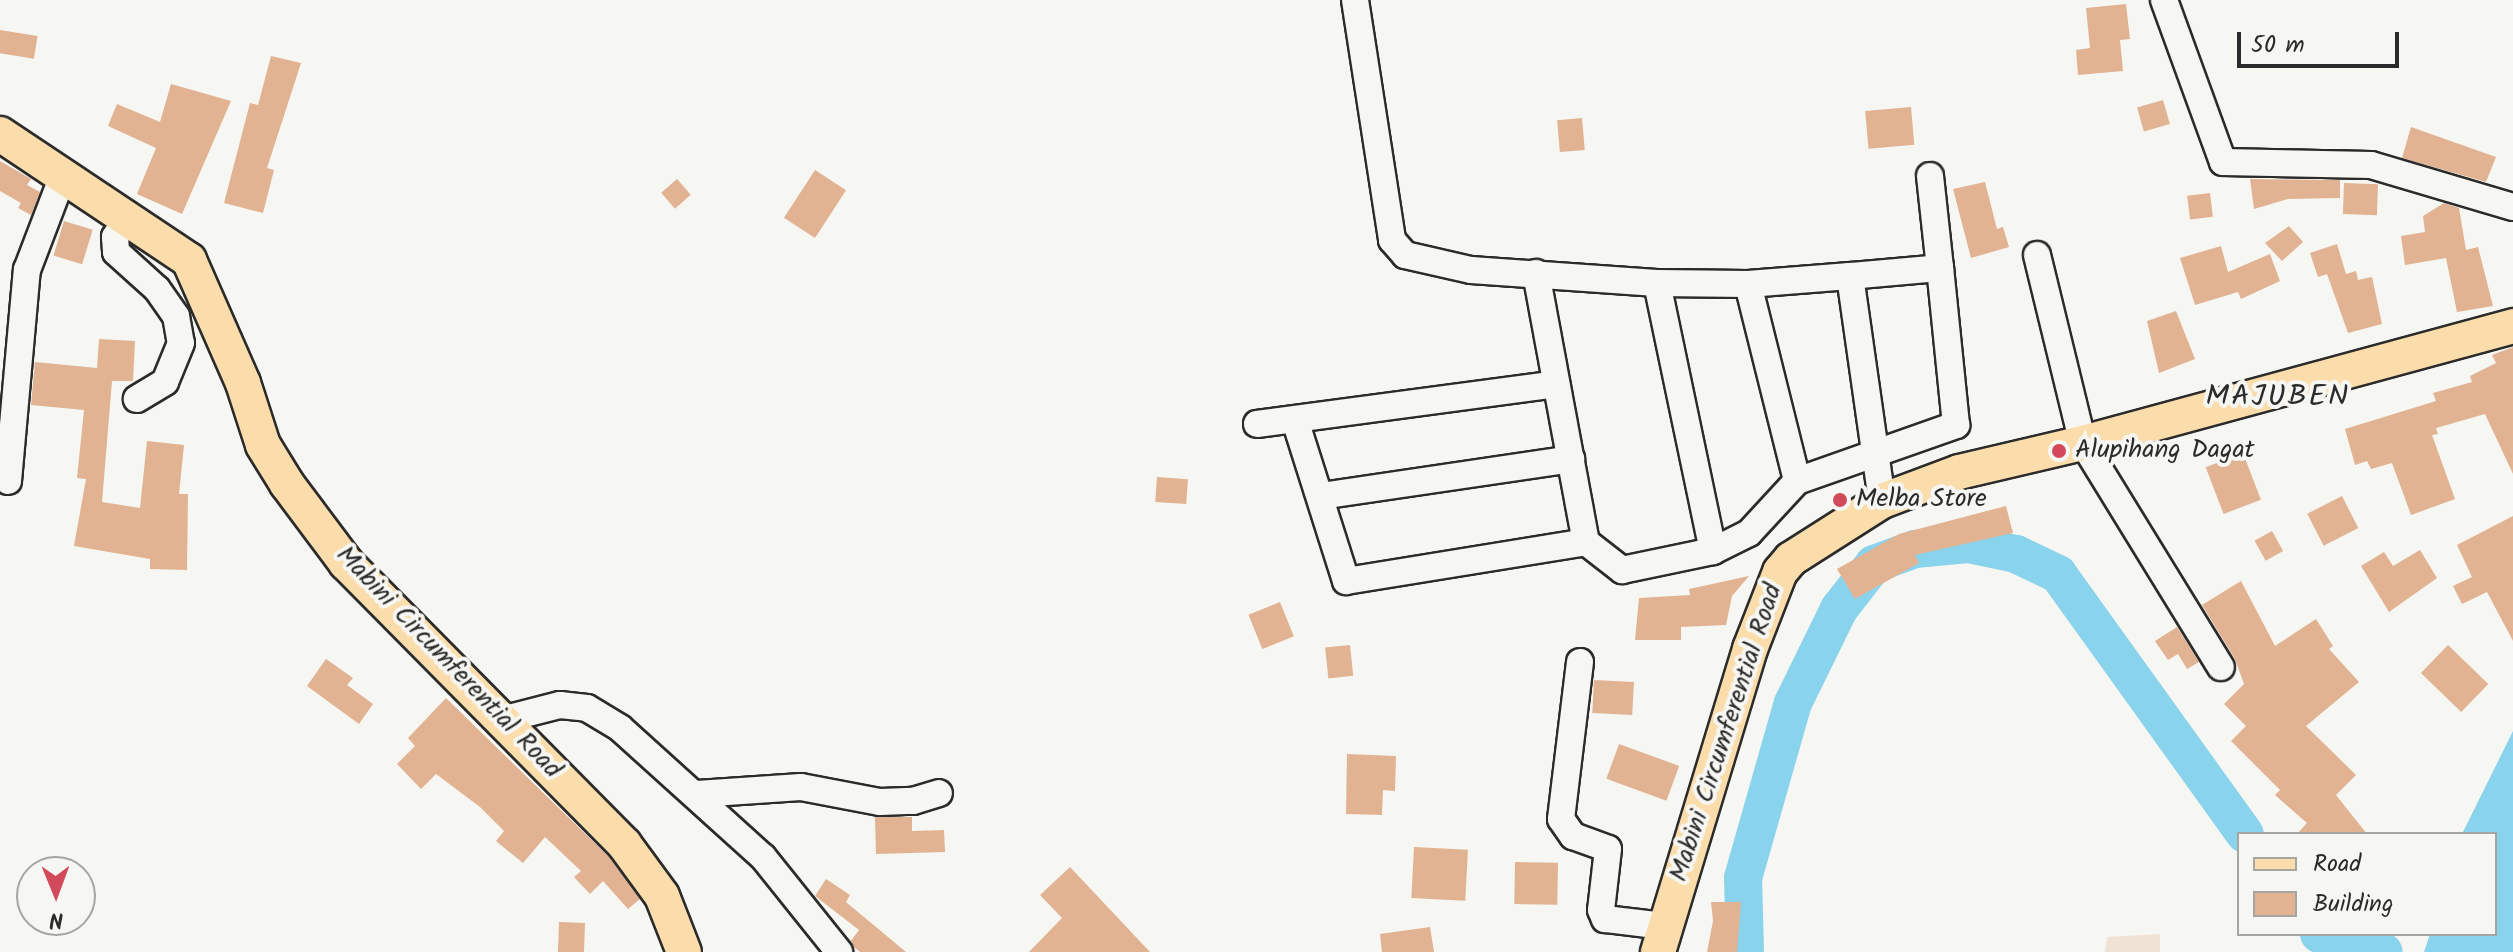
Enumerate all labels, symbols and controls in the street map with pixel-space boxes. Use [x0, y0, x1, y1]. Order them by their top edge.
scale bar [2241, 16, 2403, 66]
text: 50 m [2251, 26, 2305, 65]
district label: MAJUBEN [2206, 379, 2350, 415]
place label: Alupihang Dagat [2075, 435, 2255, 467]
marker: Alupihang Dagat [2050, 442, 2068, 460]
place label: Melba Store [1856, 484, 1987, 516]
marker: Melba Store [1831, 491, 1849, 509]
street label: Mabini Circumferential Road [329, 540, 567, 786]
street label: Mabini Circumferential Road [1664, 580, 1790, 886]
legend [2237, 832, 2497, 936]
text: Road [2313, 845, 2361, 884]
north arrow [16, 856, 96, 936]
text: Building [2313, 885, 2393, 924]
text: N [49, 901, 64, 936]

